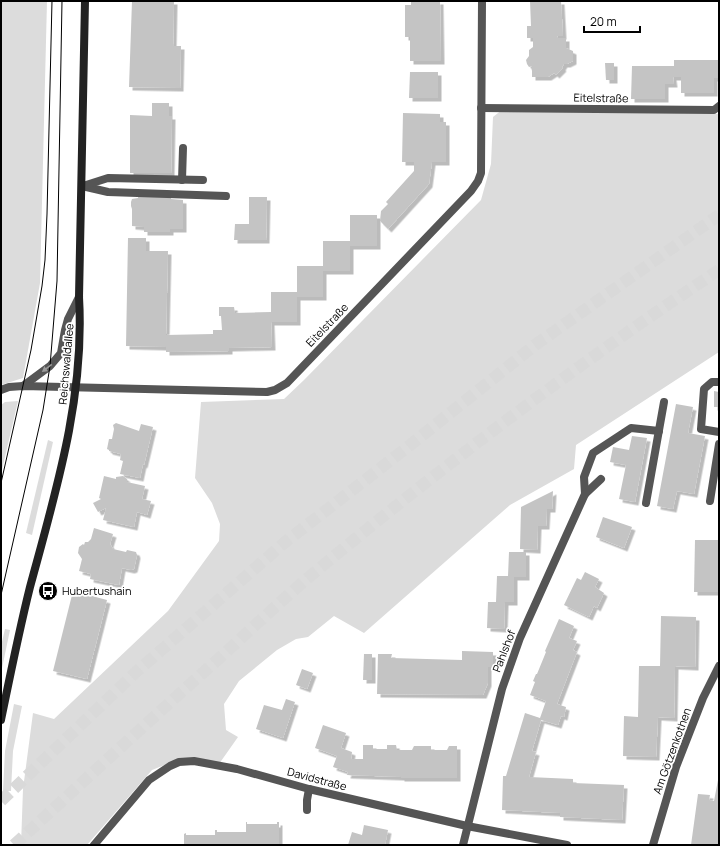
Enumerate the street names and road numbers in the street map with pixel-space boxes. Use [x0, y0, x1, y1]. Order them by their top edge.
street label: Eitelstraße [573, 90, 629, 105]
street label: Eitelstraße [302, 299, 352, 350]
street label: Reichswaldallee [54, 322, 77, 405]
street label: Pahlshof [489, 627, 519, 674]
street label: Am Götzenkothen [649, 706, 694, 796]
street label: Davidstraße [286, 763, 349, 794]

